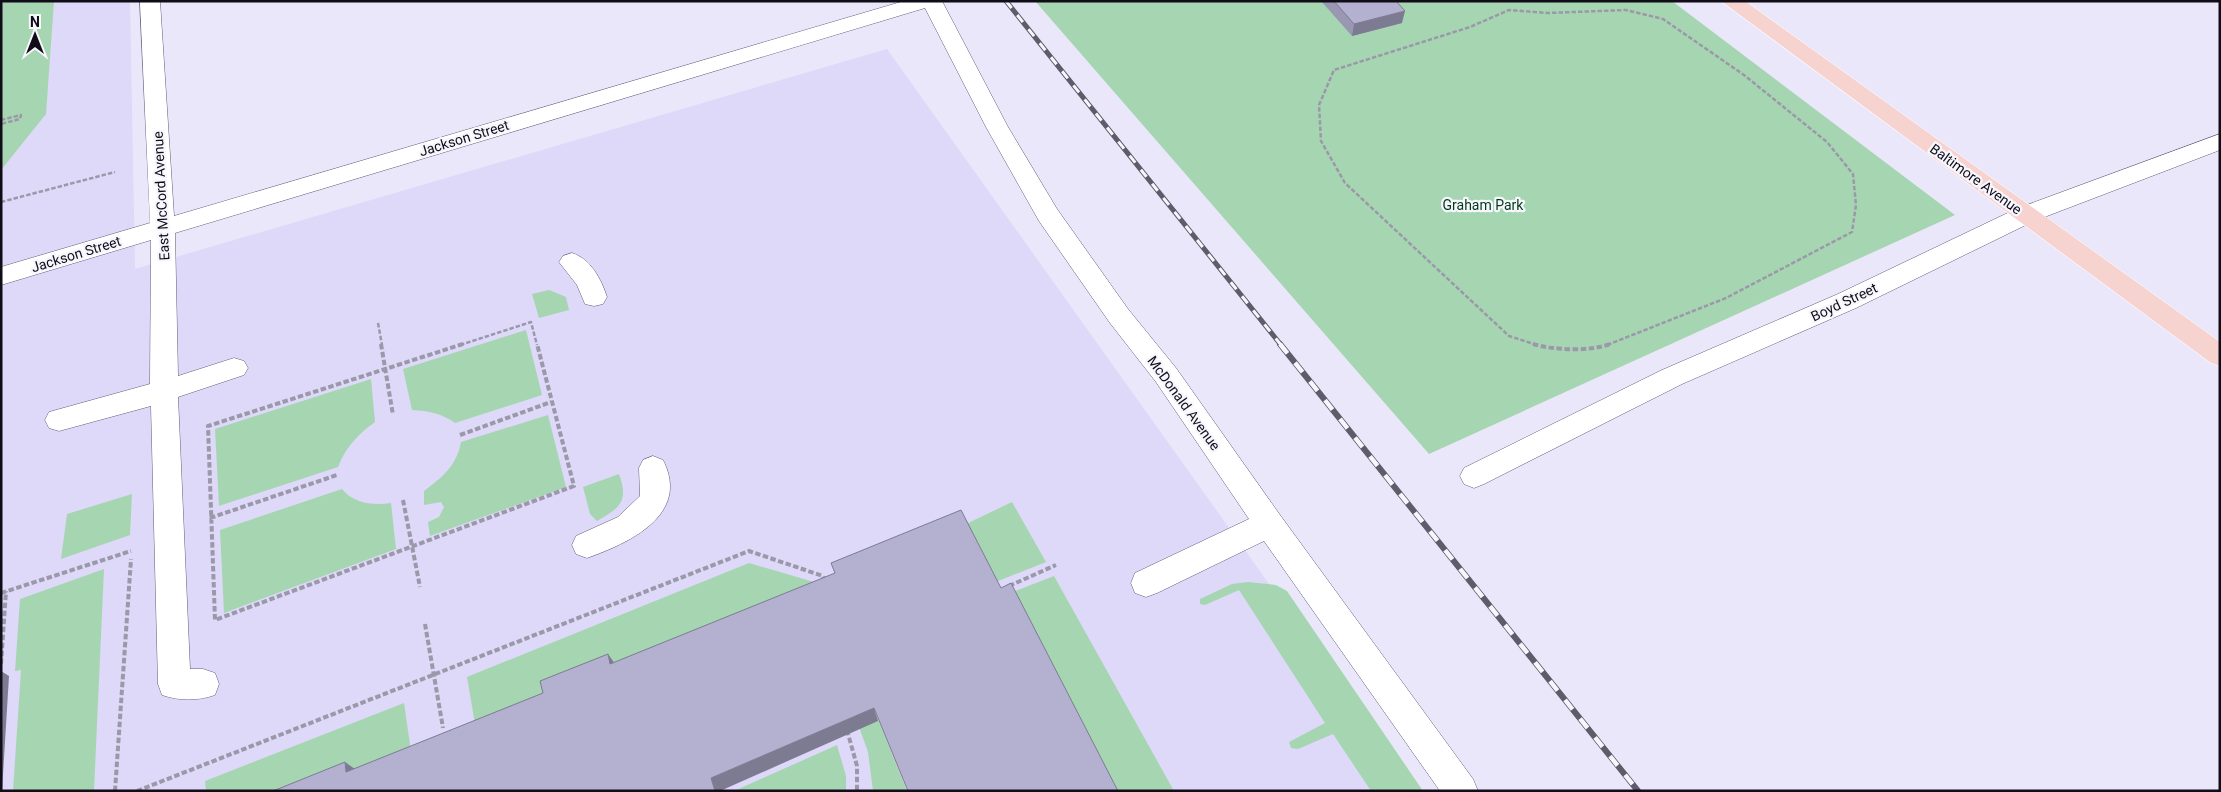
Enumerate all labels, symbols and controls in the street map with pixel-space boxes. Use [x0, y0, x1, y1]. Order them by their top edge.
north arrow [10, 10, 60, 60]
text: N [30, 14, 40, 30]
street label: Jackson Street [417, 117, 511, 159]
street label: East McCord Avenue [150, 131, 172, 261]
street label: Baltimore Avenue [1927, 140, 2025, 218]
park label: Graham Park [1443, 197, 1524, 213]
street label: Jackson Street [29, 233, 123, 275]
street label: Boyd Street [1808, 279, 1880, 324]
street label: McDonald Avenue [1144, 353, 1224, 453]

